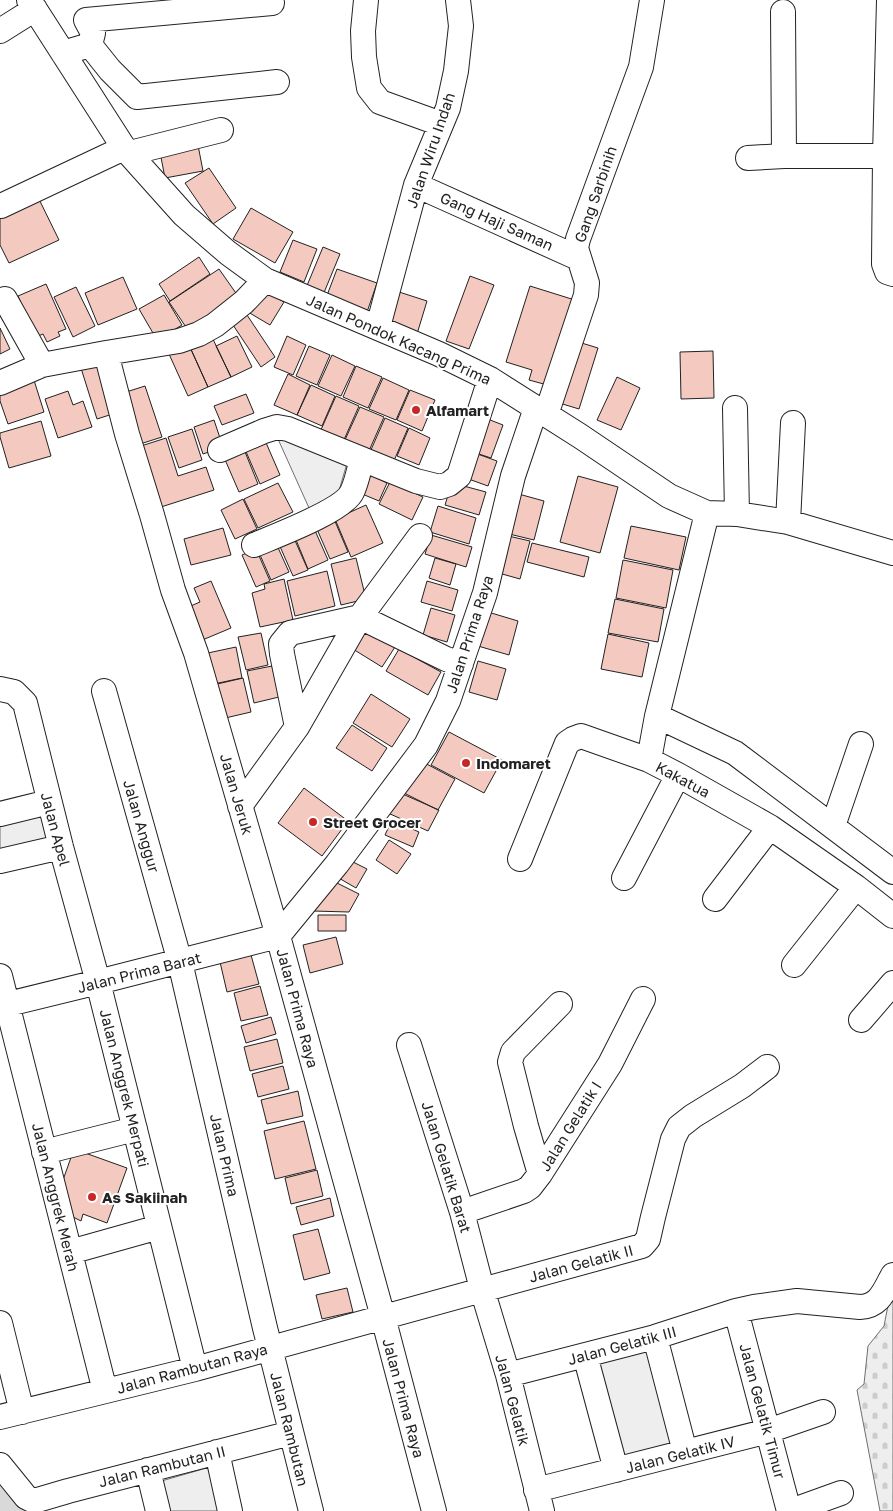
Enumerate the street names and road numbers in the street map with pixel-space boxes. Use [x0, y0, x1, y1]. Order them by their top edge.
street label: Jalan Wiru Indah [402, 90, 458, 210]
street label: Gang Sarbinih [570, 143, 620, 245]
street label: Gang Haji Saman [438, 188, 556, 254]
street label: Jalan Pondok Kacang Prima [304, 290, 494, 388]
street label: Jalan Prima Raya [441, 573, 497, 695]
street label: Jalan Jeruk [217, 751, 257, 837]
street label: Kakatua [653, 757, 713, 801]
street label: Jalan Anggur [120, 778, 164, 875]
street label: Jalan Apel [37, 790, 75, 868]
street label: Jalan Prima Raya [273, 946, 323, 1070]
street label: Jalan Prima Barat [75, 948, 203, 996]
street label: Jalan Anggrek Merpati [97, 1007, 153, 1169]
street label: Jalan Gelatik I [535, 1078, 605, 1174]
street label: Jalan Gelatik Barat [418, 1099, 476, 1235]
street label: Jalan Prima [207, 1112, 243, 1198]
street label: Jalan Anggrek Merah [29, 1121, 83, 1273]
street label: Jalan Gelatik II [527, 1240, 635, 1286]
street label: Jalan Gelatik III [566, 1322, 678, 1368]
street label: Jalan Prima Raya [379, 1336, 429, 1460]
street label: Jalan Rambutan Raya [115, 1339, 269, 1397]
street label: Jalan Gelatik Timur [736, 1341, 790, 1481]
street label: Jalan Gelatik [492, 1352, 534, 1448]
street label: Jalan Rambutan [267, 1370, 313, 1488]
street label: Jalan Gelatik IV [623, 1432, 737, 1476]
street label: Jalan Rambutan II [97, 1442, 227, 1490]

